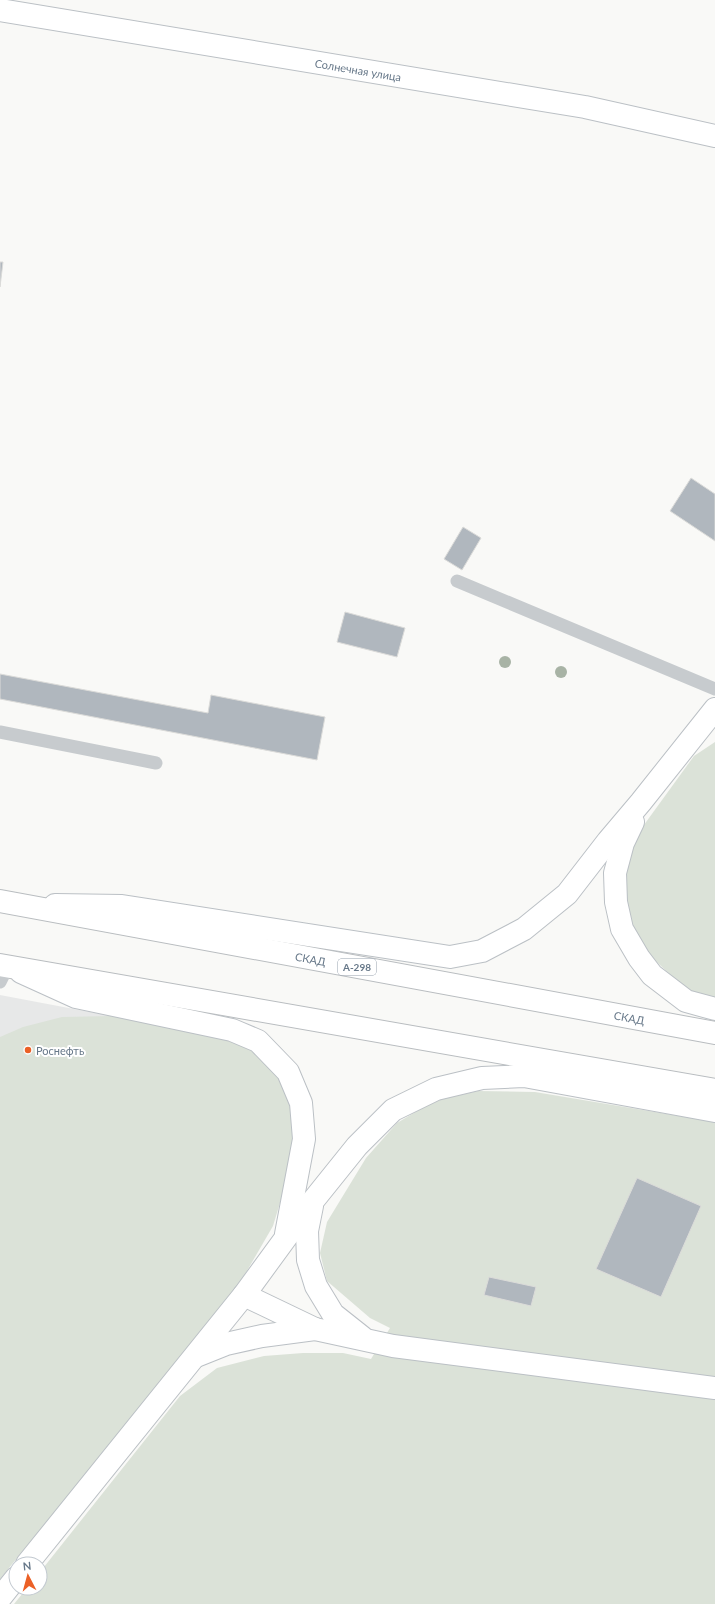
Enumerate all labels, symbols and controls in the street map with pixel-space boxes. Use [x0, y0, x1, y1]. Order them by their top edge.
street label: Солнечная улица [314, 56, 402, 83]
street label: СКАД [294, 949, 327, 968]
road number: А-298 [338, 959, 376, 975]
street label: СКАД [613, 1008, 646, 1026]
place label: Роснефть [36, 1044, 84, 1057]
marker: Роснефть [23, 1045, 33, 1055]
north arrow [8, 1556, 48, 1596]
text: N [22, 1559, 32, 1572]

